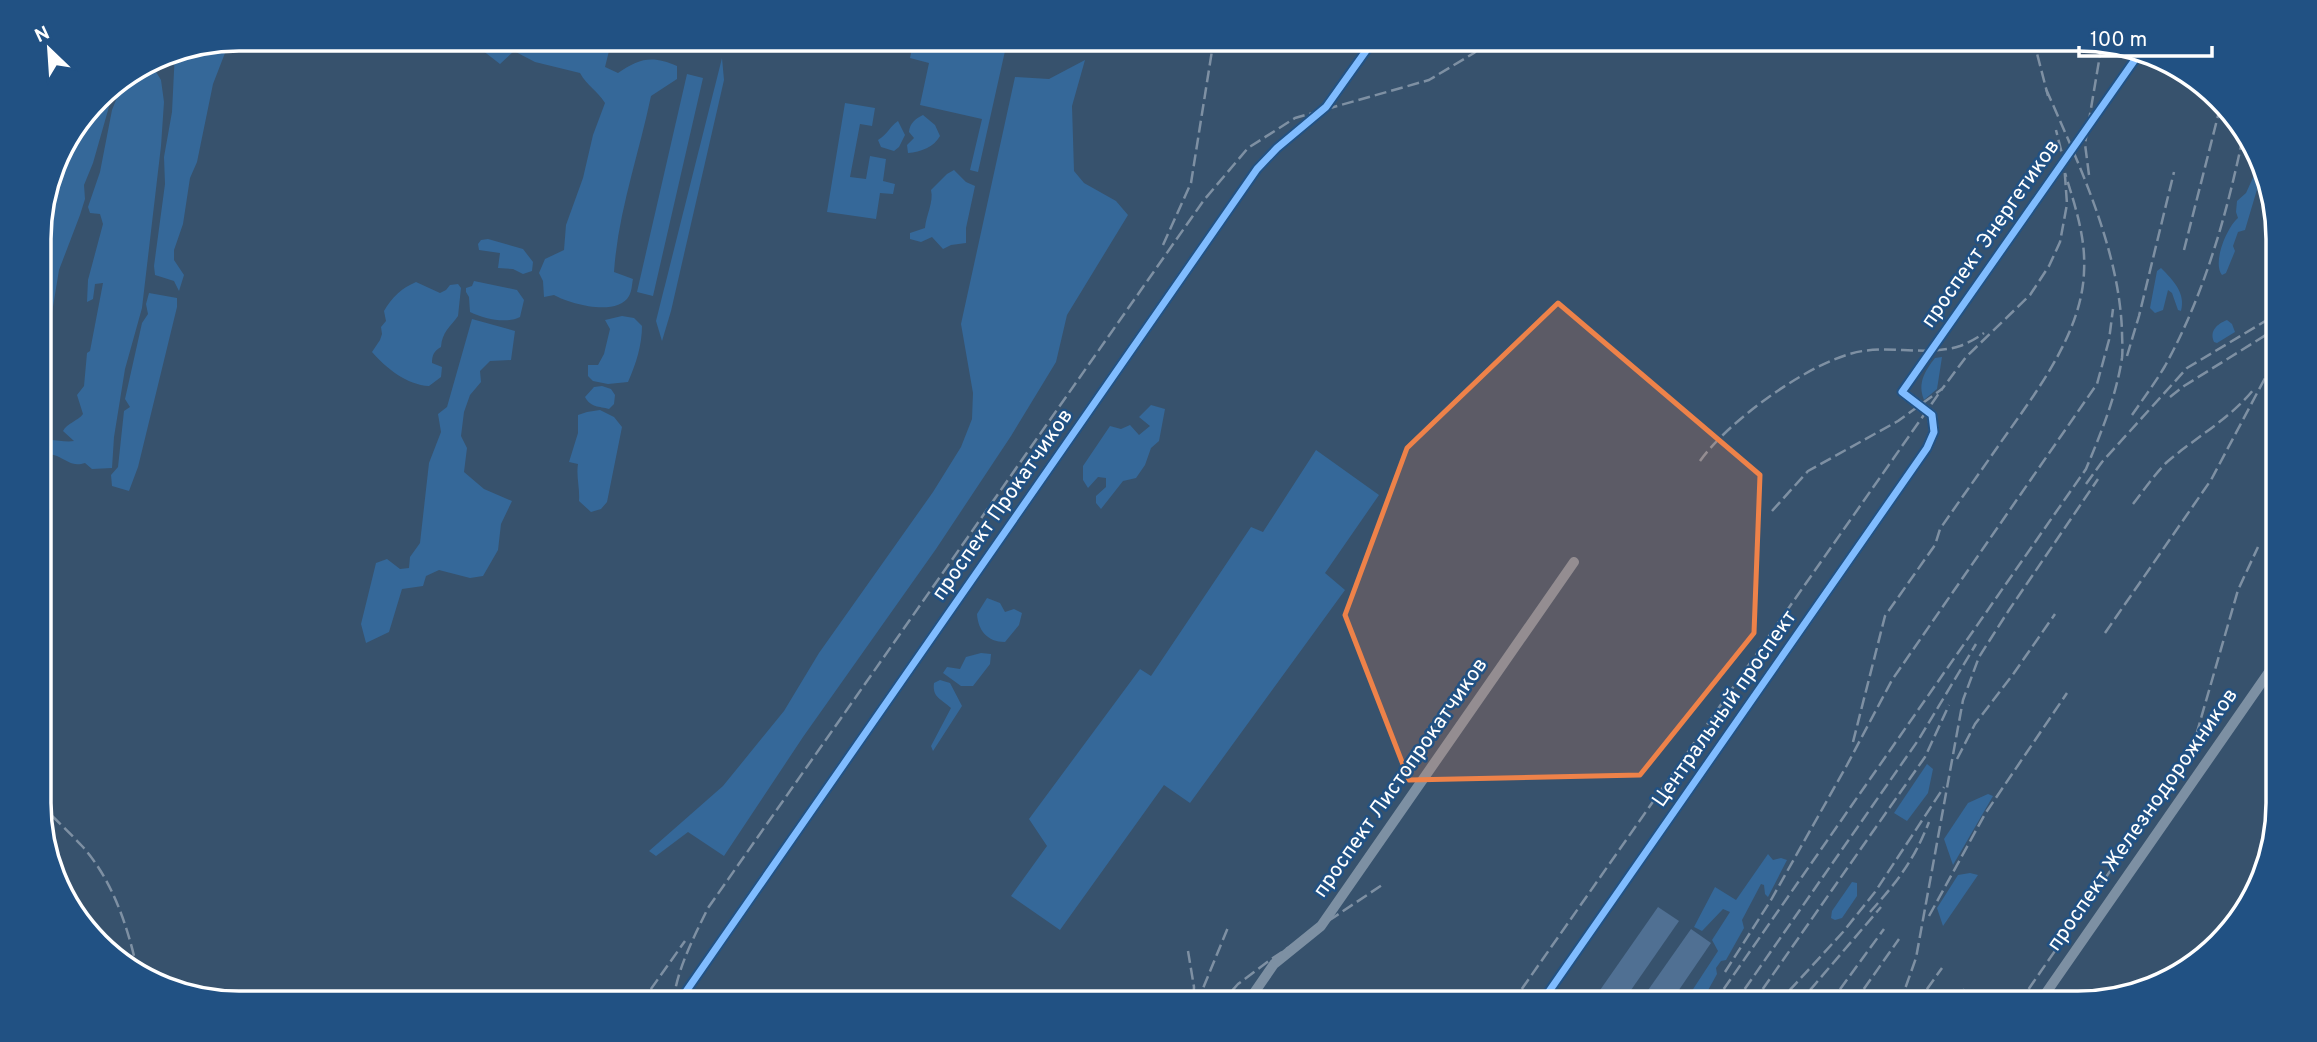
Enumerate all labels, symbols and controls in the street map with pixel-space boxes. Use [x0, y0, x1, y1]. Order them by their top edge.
north arrow [14, 14, 84, 84]
scale bar [2079, 14, 2212, 58]
text: N [31, 22, 54, 49]
text: 100 m [2090, 27, 2147, 54]
street label: проспект Энергетиков [1916, 134, 2066, 334]
street label: проспект Прокатчиков [927, 404, 1079, 606]
street label: Центральный проспект [1647, 605, 1803, 813]
street label: проспект Листопрокатчиков [1308, 653, 1494, 903]
street label: проспект Железнодорожников [2042, 683, 2244, 957]

